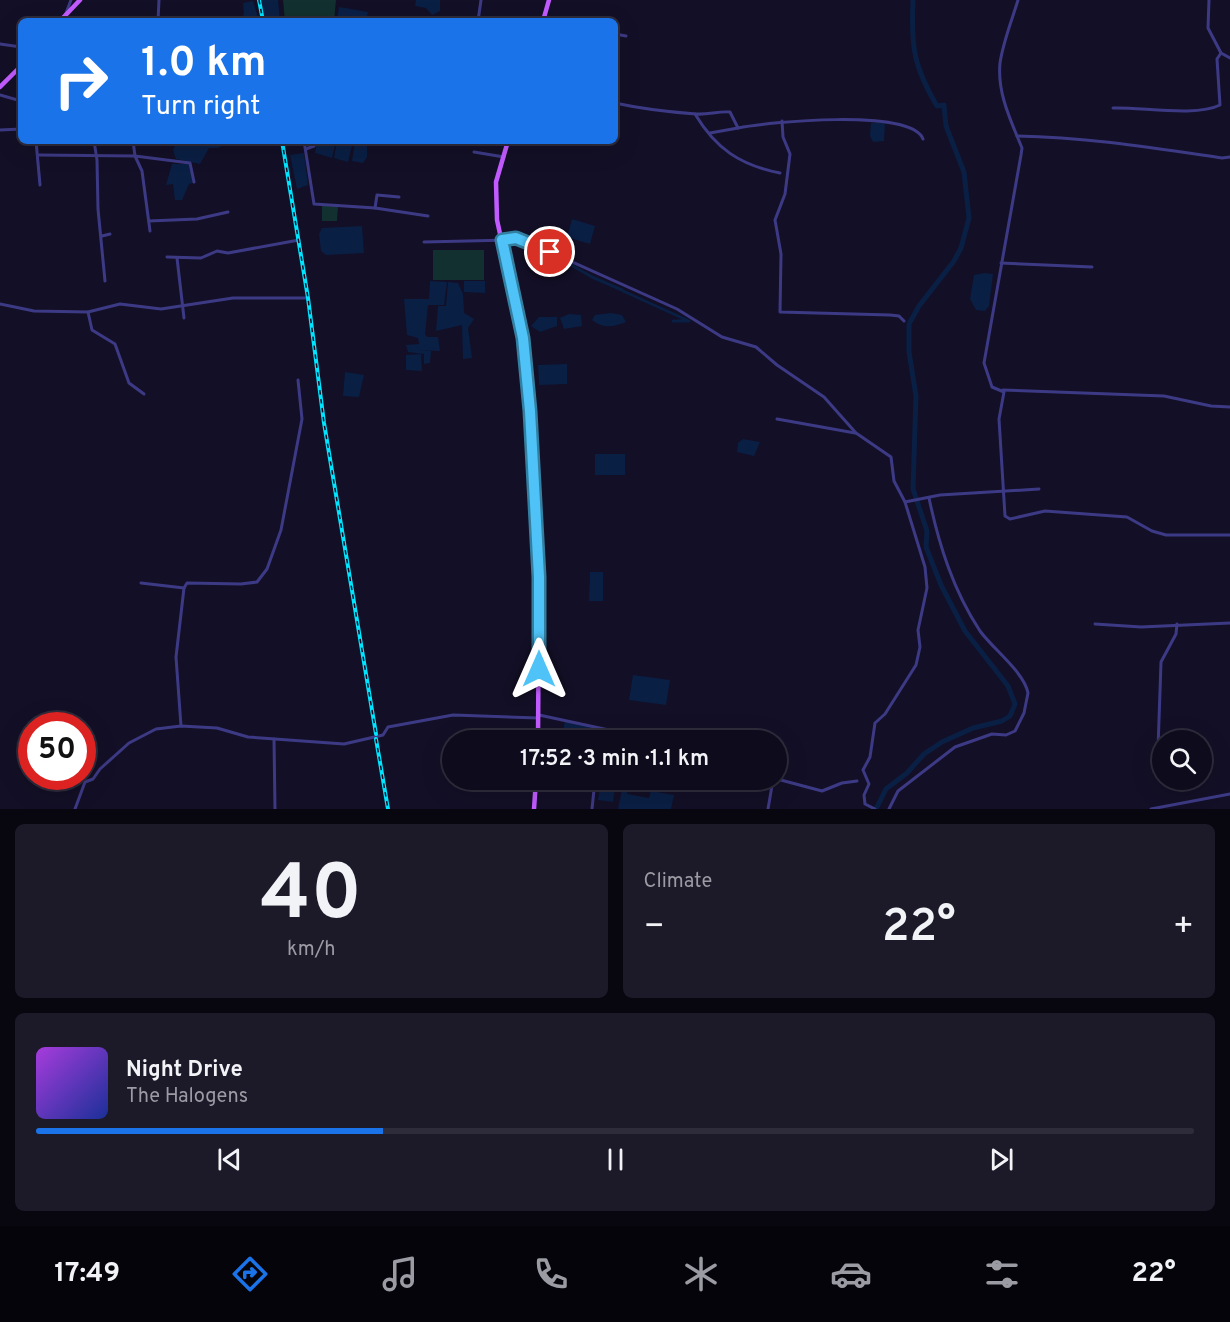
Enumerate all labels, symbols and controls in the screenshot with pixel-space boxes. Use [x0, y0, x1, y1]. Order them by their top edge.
text: 1.0 km [141, 38, 267, 91]
icon: right [42, 42, 120, 120]
text: Turn right [141, 90, 260, 124]
pin [524, 226, 575, 277]
icon: arrive [533, 235, 566, 268]
position arrow [507, 637, 571, 701]
speed limit sign: 50 [18, 712, 96, 790]
map controls [1152, 730, 1212, 790]
button: search [1152, 730, 1212, 790]
text: 17:52 · 3 min · 1.1 km [520, 746, 709, 773]
text: 40 [261, 848, 362, 947]
text: Climate [644, 869, 712, 895]
text: 22° [882, 900, 956, 957]
text: − [644, 907, 665, 949]
text: + [1173, 907, 1194, 949]
text: km/h [287, 937, 336, 963]
text: Night Drive [126, 1057, 243, 1084]
text: The Halogens [126, 1084, 248, 1110]
icon: previous [213, 1143, 246, 1176]
icon: pause [599, 1143, 632, 1176]
icon: next [985, 1143, 1018, 1176]
icon: directions [229, 1253, 271, 1295]
icon: music [379, 1253, 421, 1295]
icon: phone [530, 1253, 572, 1295]
icon: climate [680, 1253, 722, 1295]
icon: car [830, 1253, 872, 1295]
icon: filters [981, 1253, 1023, 1295]
text: 17:49 [54, 1257, 120, 1291]
text: 22° [1131, 1257, 1176, 1291]

